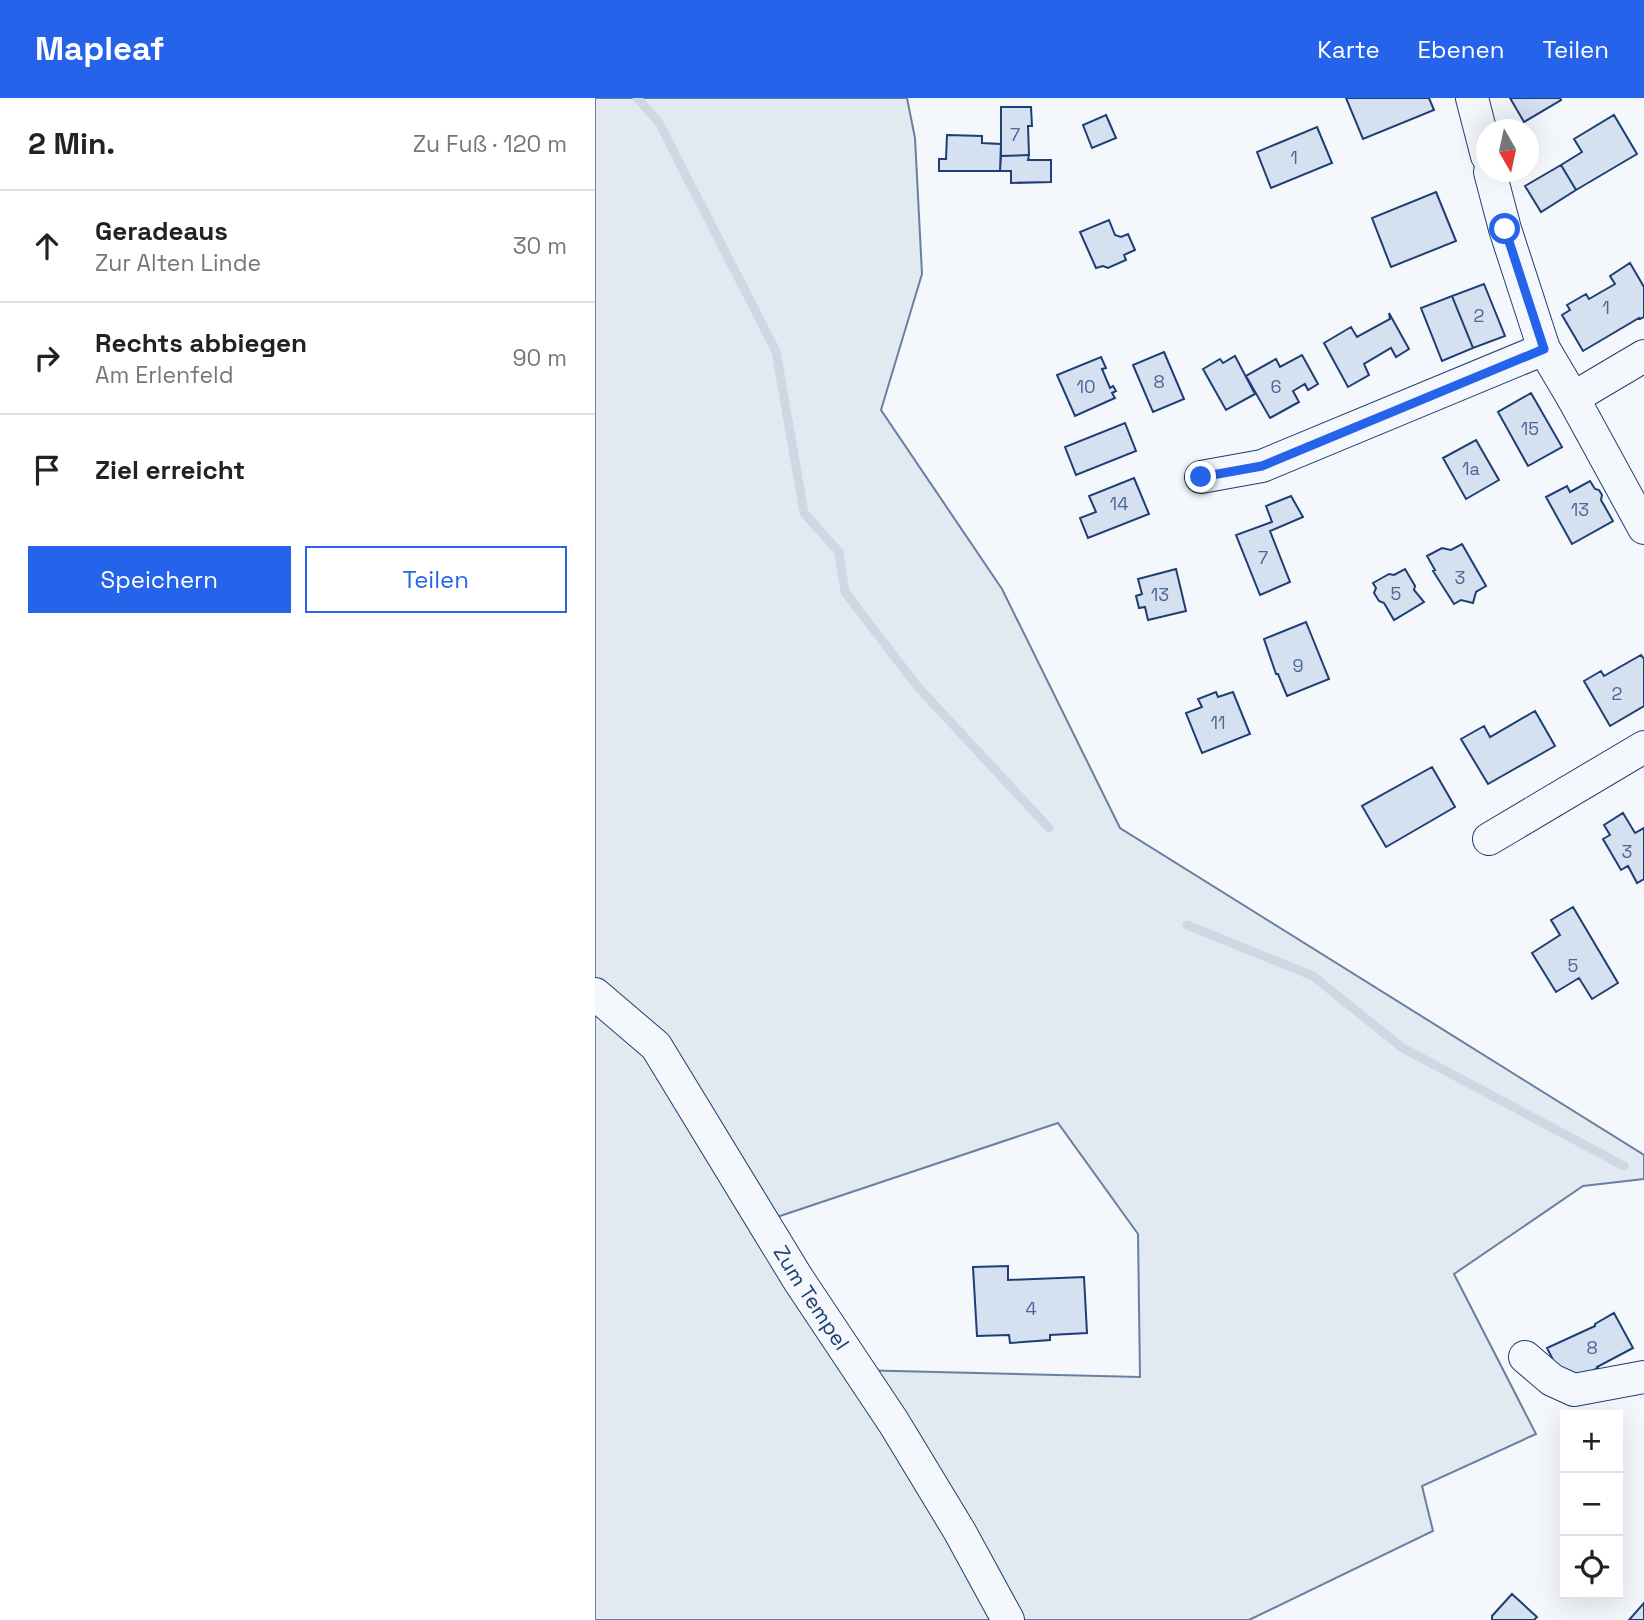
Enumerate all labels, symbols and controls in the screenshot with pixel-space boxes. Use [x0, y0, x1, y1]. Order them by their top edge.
text: Mapleaf [35, 28, 164, 70]
text: Karte [1317, 34, 1380, 65]
text: Ebenen [1418, 34, 1504, 65]
text: Teilen [1542, 34, 1609, 65]
north arrow [1476, 119, 1539, 182]
house number: 7 [1010, 123, 1020, 146]
text: 2 Min. [28, 124, 115, 163]
text: Zu Fuß · 120 m [413, 129, 567, 159]
house number: 1 [1290, 146, 1298, 169]
route start [1489, 213, 1520, 244]
text: Geradeaus [95, 214, 228, 248]
icon: ahead [28, 227, 66, 265]
text: 30 m [513, 231, 567, 261]
text: Zur Alten Linde [95, 248, 261, 278]
house number: 1 [1602, 296, 1610, 319]
house number: 2 [1474, 304, 1484, 327]
text: Rechts abbiegen [95, 326, 307, 360]
icon: right [28, 339, 66, 377]
text: 90 m [512, 343, 567, 373]
text: Am Erlenfeld [95, 360, 234, 390]
house number: 8 [1153, 370, 1165, 393]
house number: 10 [1076, 375, 1096, 398]
house number: 6 [1270, 375, 1282, 398]
house number: 15 [1521, 417, 1539, 440]
icon: arrive [28, 451, 66, 489]
text: Ziel erreicht [95, 453, 245, 487]
house number: 1a [1462, 457, 1480, 480]
route end [1185, 461, 1216, 492]
house number: 14 [1110, 492, 1128, 515]
house number: 13 [1571, 498, 1589, 521]
button: Speichern [28, 546, 291, 613]
button: Teilen [305, 546, 567, 613]
house number: 7 [1258, 546, 1268, 569]
house number: 3 [1455, 566, 1465, 589]
house number: 5 [1391, 582, 1401, 605]
house number: 13 [1151, 583, 1169, 606]
house number: 9 [1292, 654, 1304, 677]
house number: 2 [1612, 682, 1622, 705]
house number: 11 [1210, 711, 1226, 734]
house number: 3 [1622, 840, 1632, 863]
house number: 5 [1568, 954, 1578, 977]
street label: Zum Tempel [768, 1240, 856, 1355]
house number: 4 [1025, 1297, 1037, 1320]
house number: 8 [1586, 1336, 1598, 1359]
map controls [1560, 1410, 1623, 1599]
button: + [1560, 1410, 1623, 1473]
button: − [1560, 1473, 1623, 1536]
button: locate [1560, 1536, 1623, 1599]

